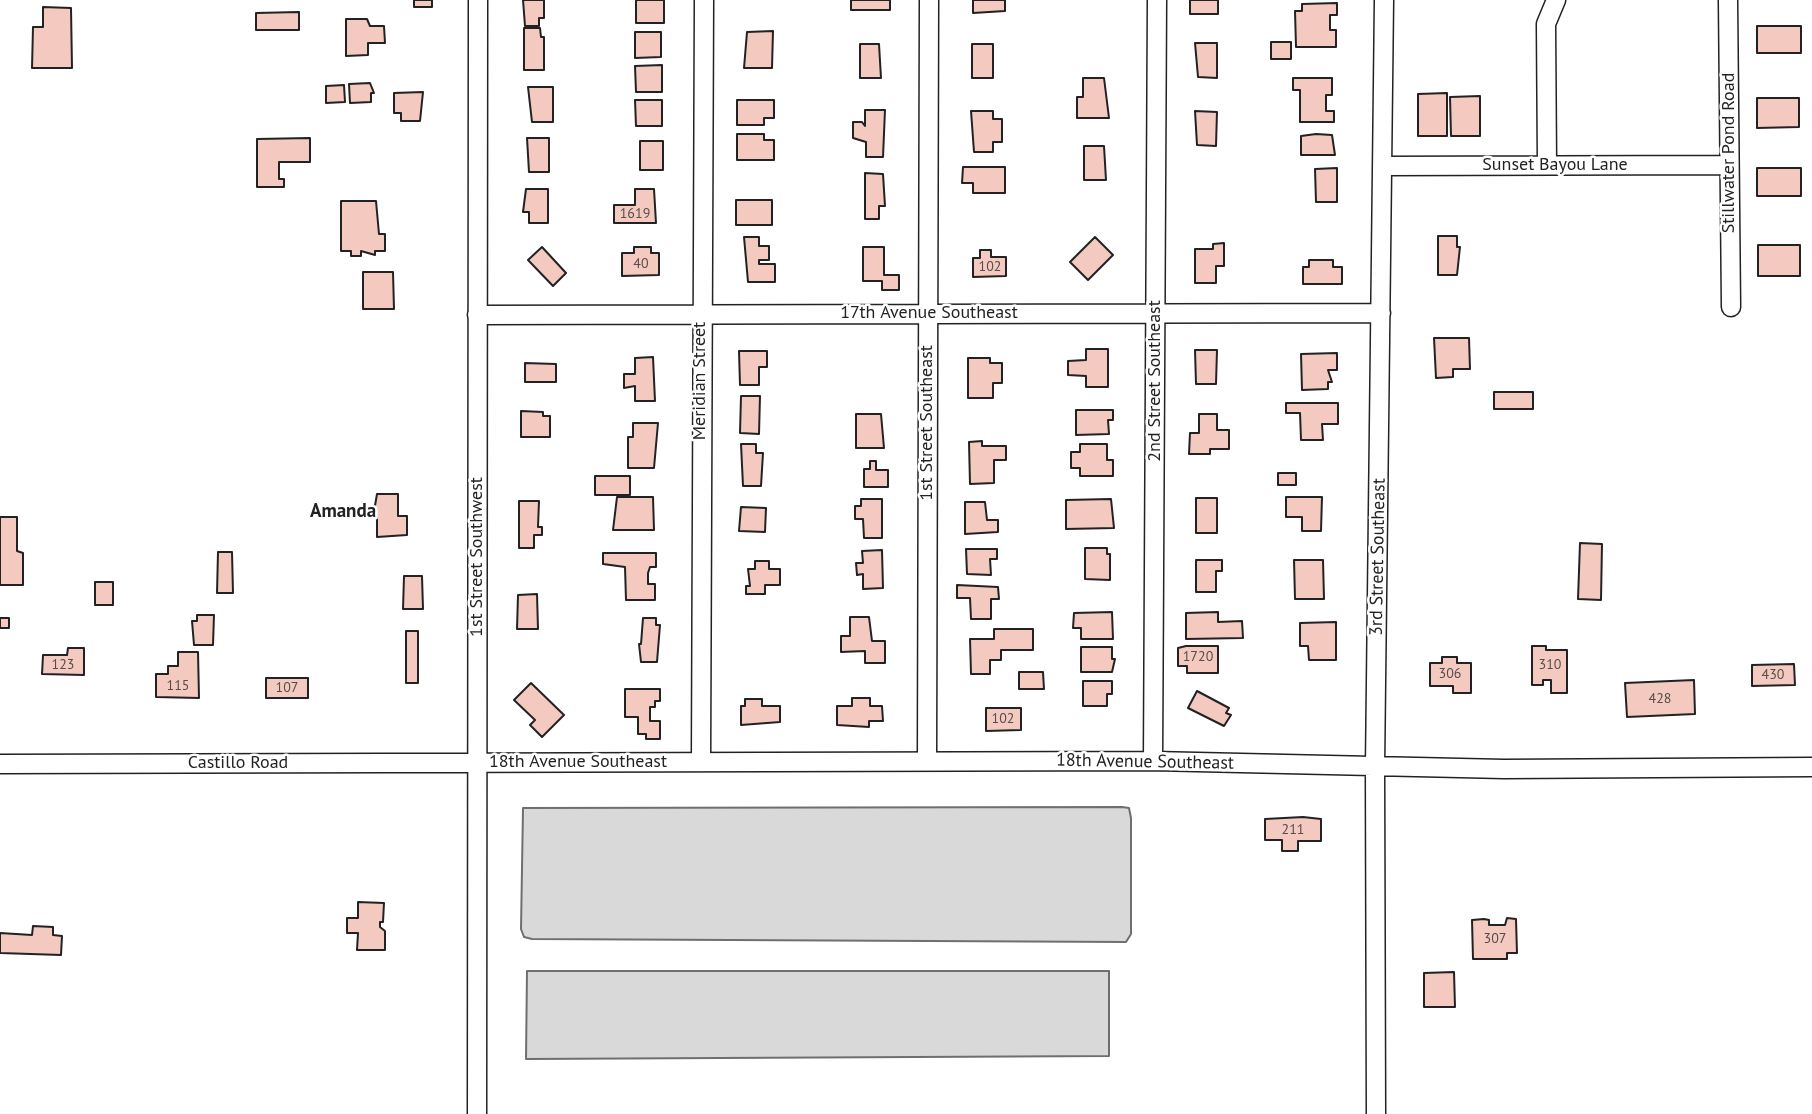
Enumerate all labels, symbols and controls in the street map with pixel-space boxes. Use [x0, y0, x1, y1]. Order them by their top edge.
street label: Stillwater Pond Road [1718, 73, 1740, 233]
street label: Sunset Bayou Lane [1482, 154, 1628, 176]
house number: 1619 [620, 206, 650, 222]
house number: 40 [633, 256, 649, 272]
house number: 102 [979, 259, 1001, 275]
street label: 2nd Street Southeast [1144, 300, 1166, 462]
street label: 17th Avenue Southeast [840, 302, 1018, 324]
street label: Meridian Street [689, 322, 711, 440]
street label: 1st Street Southeast [916, 345, 938, 501]
street label: 1st Street Southwest [466, 477, 488, 637]
street label: 3rd Street Southeast [1366, 478, 1390, 636]
district label: Amanda [310, 501, 376, 523]
house number: 1720 [1183, 649, 1213, 665]
house number: 123 [52, 657, 74, 673]
house number: 310 [1539, 657, 1561, 673]
house number: 306 [1439, 666, 1461, 682]
house number: 430 [1762, 667, 1784, 683]
house number: 115 [167, 678, 189, 694]
house number: 107 [276, 680, 298, 696]
house number: 428 [1649, 691, 1671, 707]
house number: 102 [992, 711, 1014, 727]
street label: 18th Avenue Southeast [1056, 750, 1234, 774]
street label: 18th Avenue Southeast [489, 751, 667, 773]
street label: Castillo Road [188, 752, 288, 774]
house number: 211 [1282, 822, 1304, 838]
house number: 307 [1484, 931, 1506, 947]

